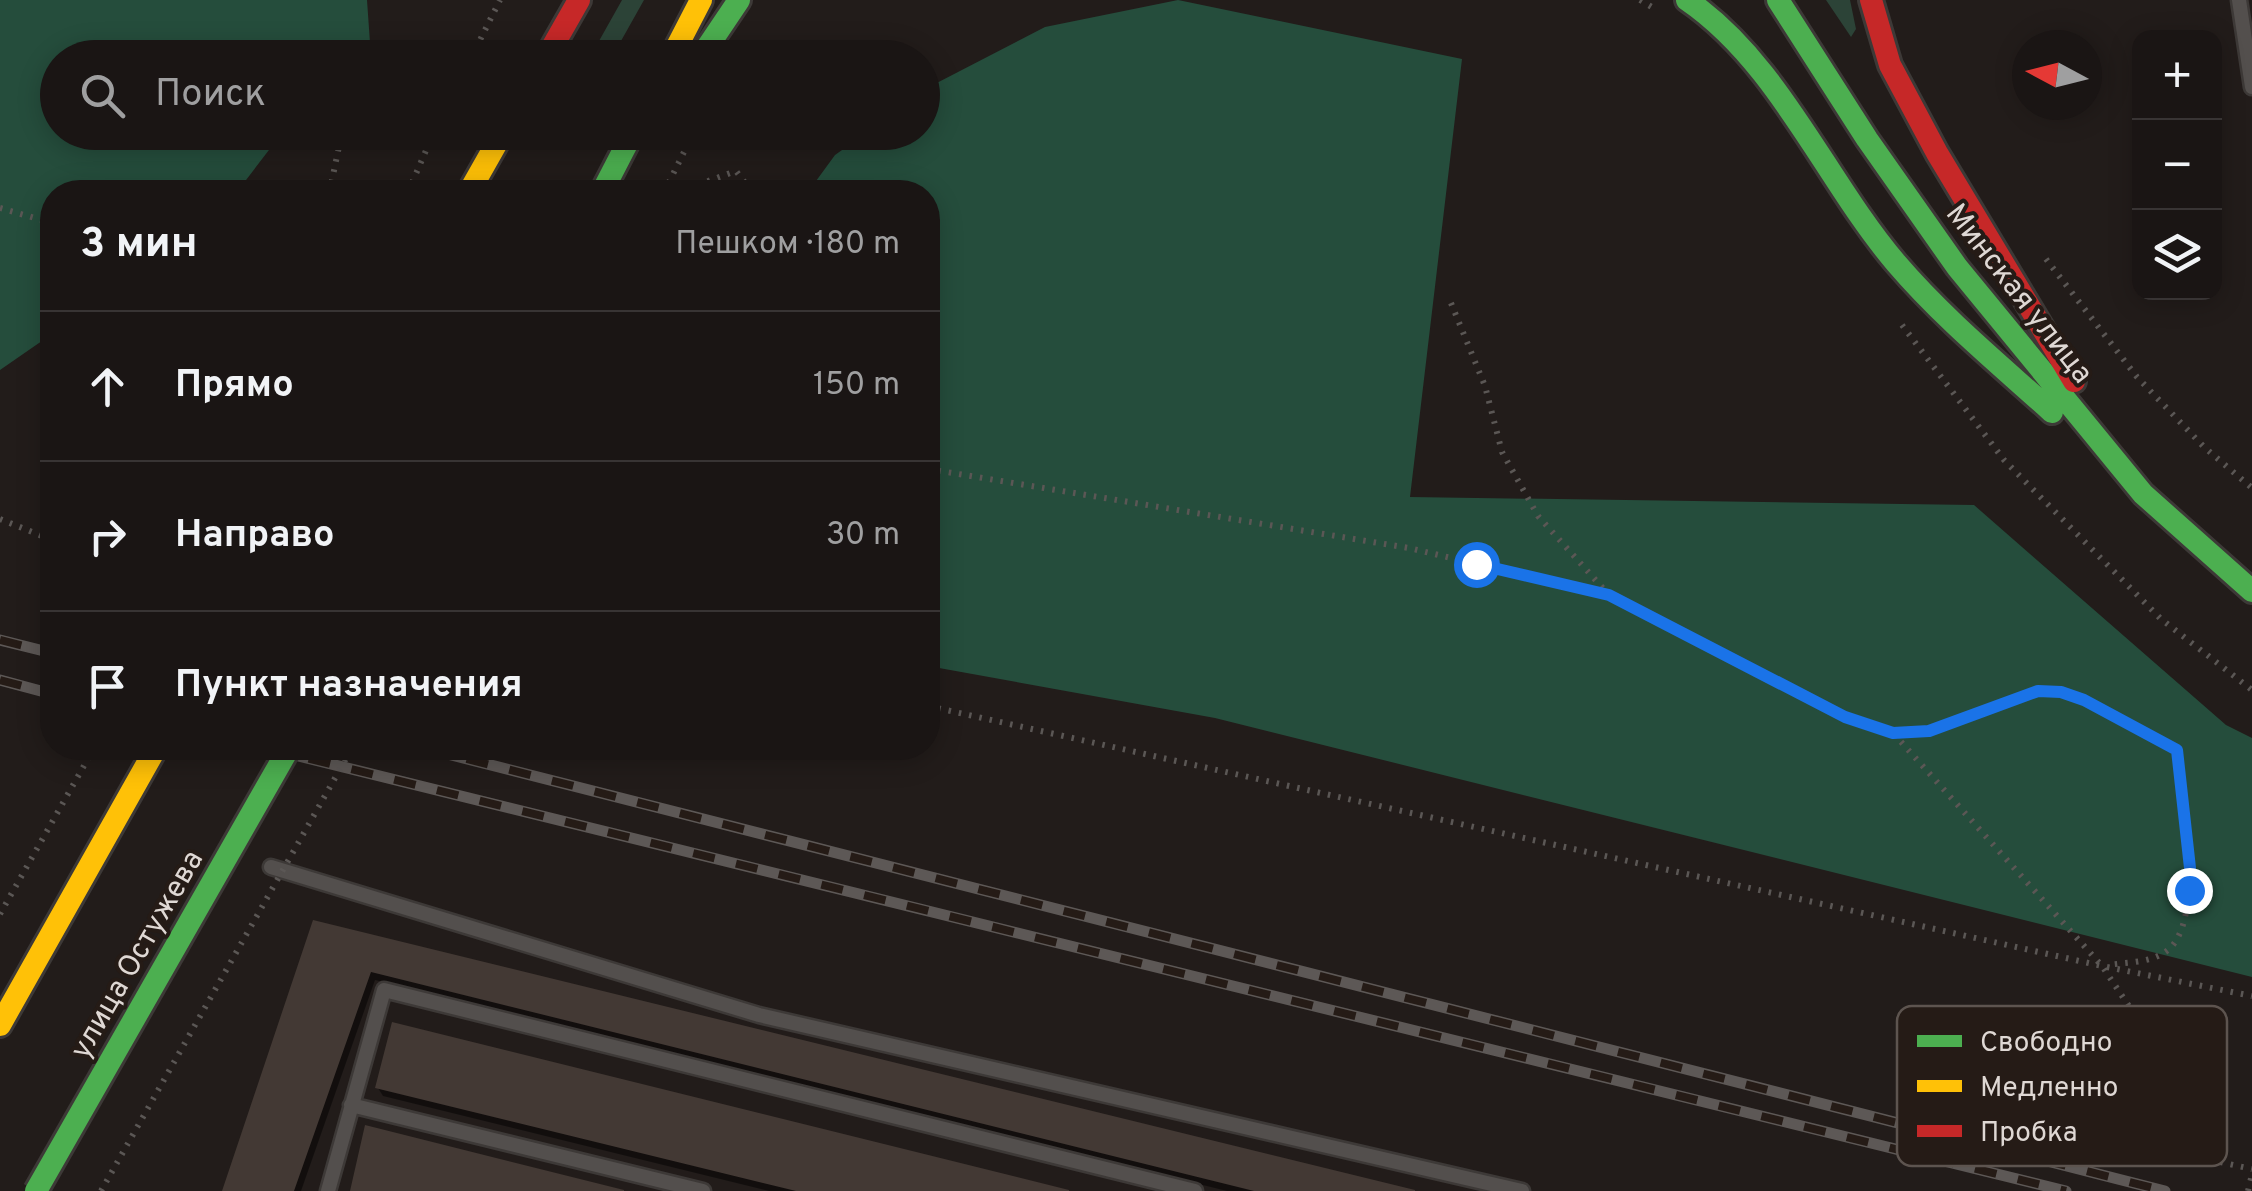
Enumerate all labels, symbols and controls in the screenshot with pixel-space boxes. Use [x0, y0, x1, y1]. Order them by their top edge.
north arrow [2012, 30, 2102, 120]
map controls [2132, 30, 2222, 300]
button: + [2132, 30, 2222, 120]
search box [40, 40, 940, 150]
icon: search [75, 68, 130, 123]
text: Поиск [155, 71, 266, 120]
button: − [2132, 120, 2222, 210]
street label: Минская улица [1936, 197, 2100, 392]
button: layers [2132, 210, 2222, 300]
text: 3 мин [80, 219, 198, 272]
text: Пешком · 180 m [675, 225, 900, 265]
icon: ahead [80, 359, 135, 414]
text: Прямо [175, 362, 294, 411]
text: 150 m [813, 366, 900, 406]
icon: right [80, 509, 135, 564]
text: Направо [175, 512, 335, 561]
text: 30 m [826, 516, 900, 556]
route start [1454, 542, 1500, 588]
icon: arrive [80, 659, 135, 714]
text: Пункт назначения [175, 662, 523, 711]
street label: улица Остужева [63, 844, 213, 1066]
route end [2167, 868, 2213, 914]
legend [1897, 1006, 2227, 1166]
text: Свободно [1980, 1026, 2112, 1062]
text: Медленно [1980, 1071, 2118, 1107]
text: Пробка [1980, 1116, 2078, 1152]

